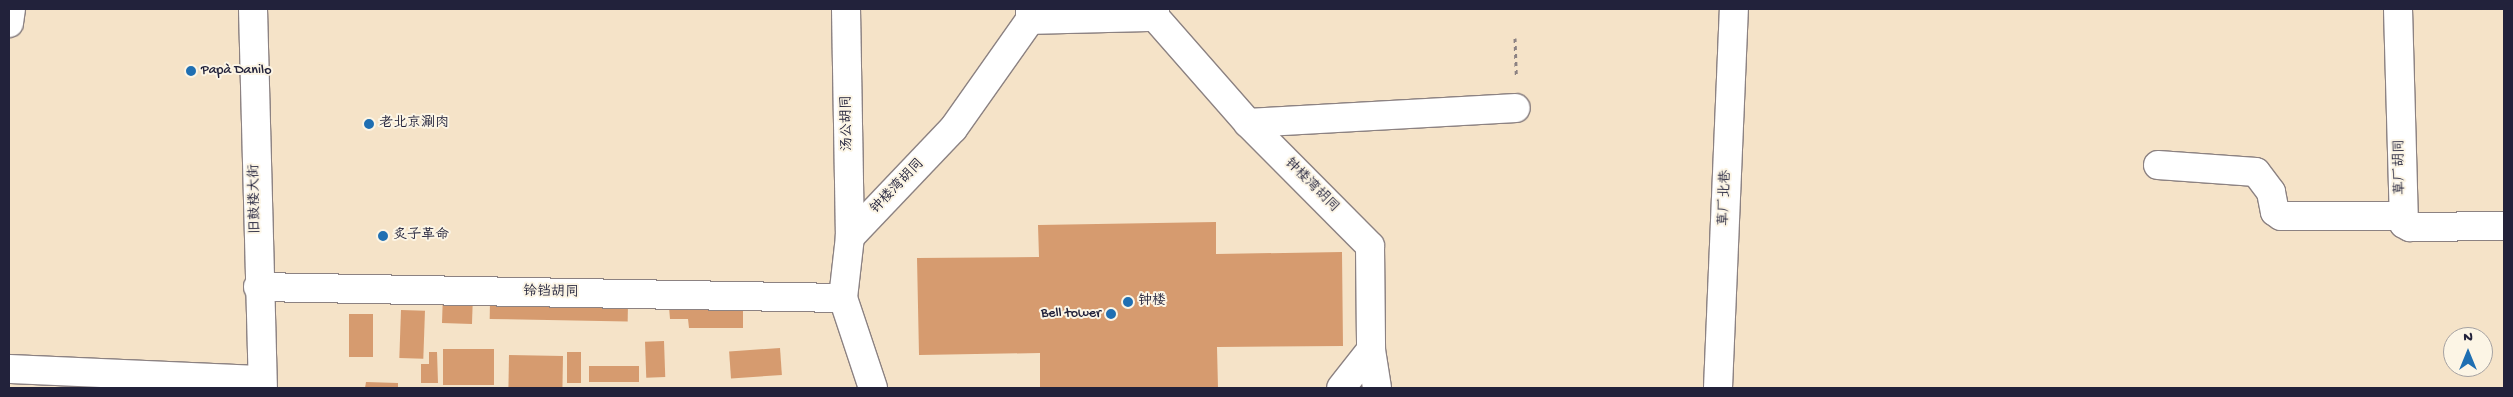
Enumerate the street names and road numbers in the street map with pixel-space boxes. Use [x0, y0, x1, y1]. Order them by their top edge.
street label: 汤公胡同 [839, 95, 857, 151]
street label: 草厂胡同 [2392, 139, 2410, 195]
street label: 钟楼湾胡同 [1280, 155, 1342, 217]
street label: 钟楼湾胡同 [868, 156, 928, 218]
street label: 旧鼓楼大街 [247, 164, 265, 234]
street label: 草厂北巷 [1717, 170, 1735, 226]
street label: 铃铛胡同 [523, 284, 579, 302]

